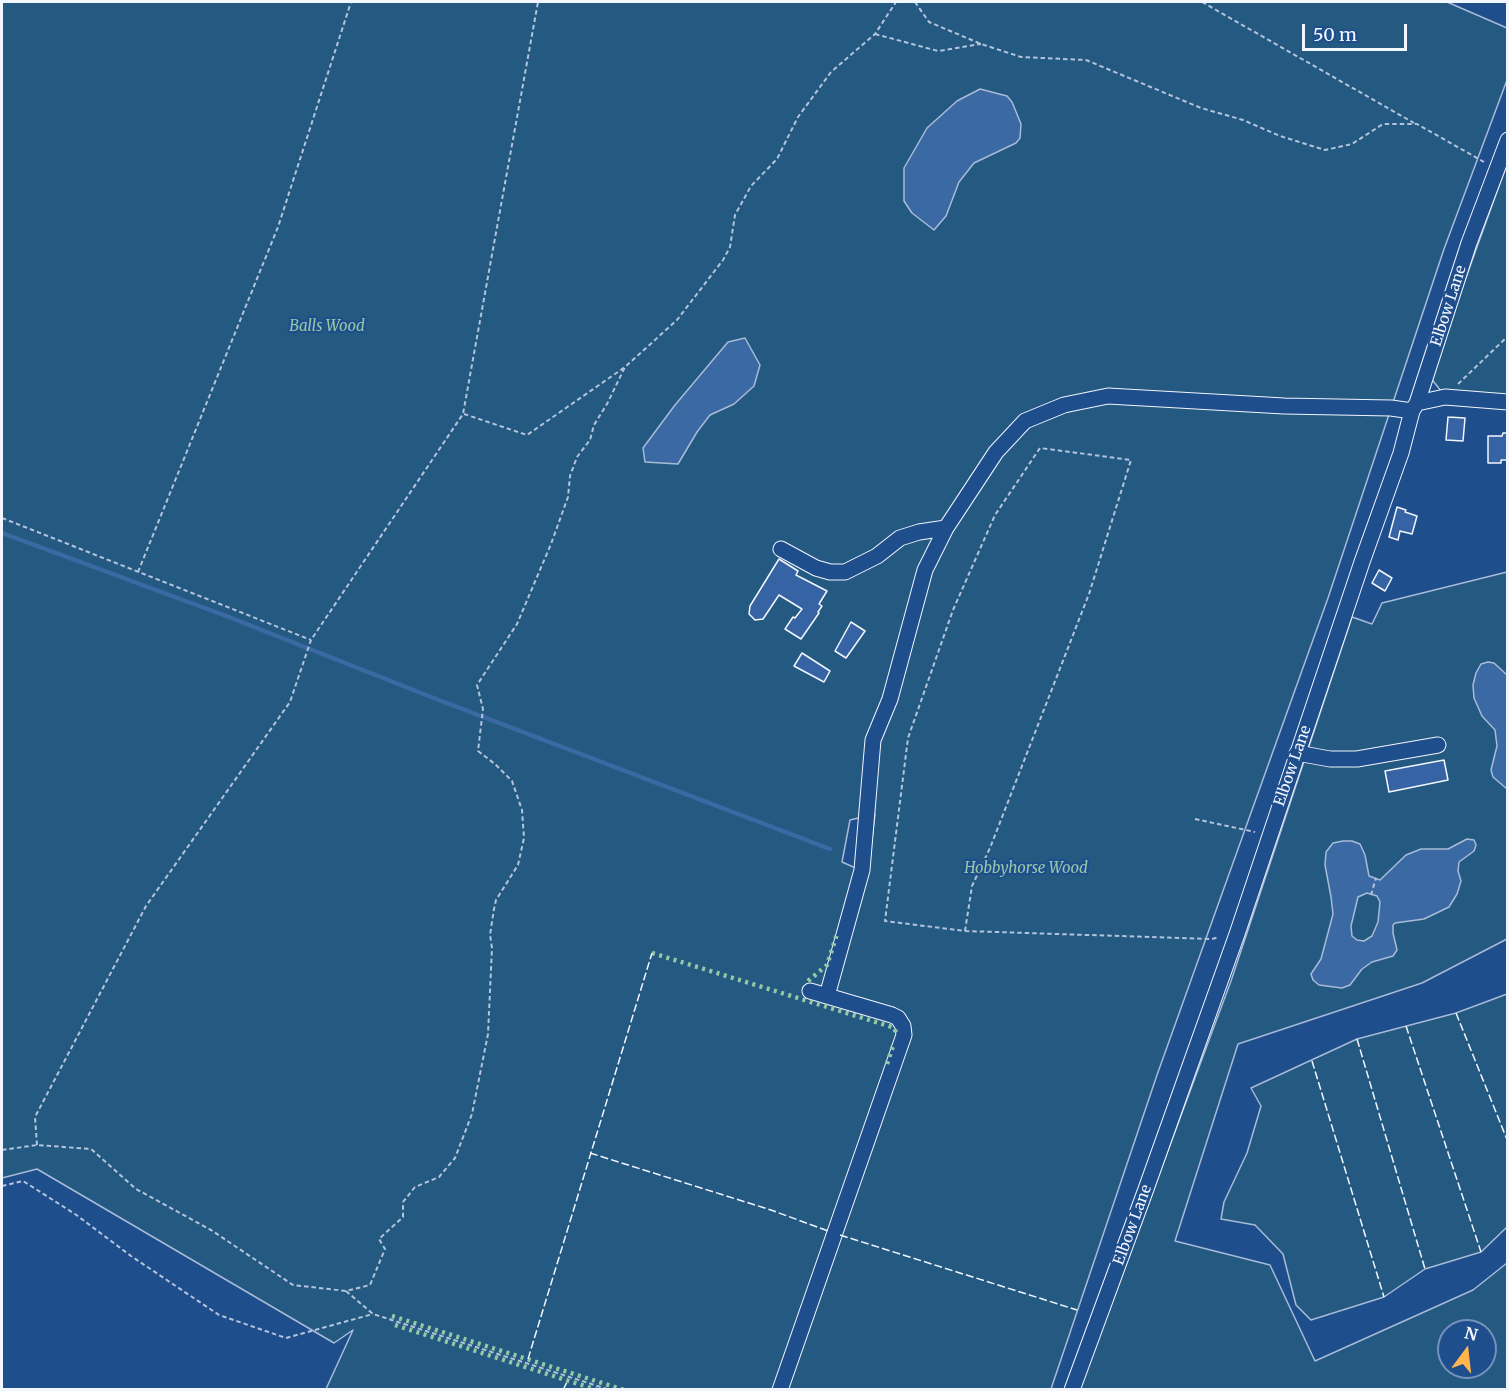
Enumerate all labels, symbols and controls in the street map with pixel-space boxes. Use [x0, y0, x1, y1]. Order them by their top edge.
scale bar [1305, 12, 1410, 50]
text: 50 m [1313, 23, 1357, 46]
street label: Elbow Lane [1427, 263, 1471, 349]
park label: Balls Wood [289, 318, 365, 336]
street label: Elbow Lane [1271, 723, 1315, 809]
park label: Hobbyhorse Wood [964, 860, 1088, 878]
street label: Elbow Lane [1110, 1182, 1156, 1268]
north arrow [1437, 1319, 1497, 1379]
text: N [1462, 1322, 1480, 1345]

